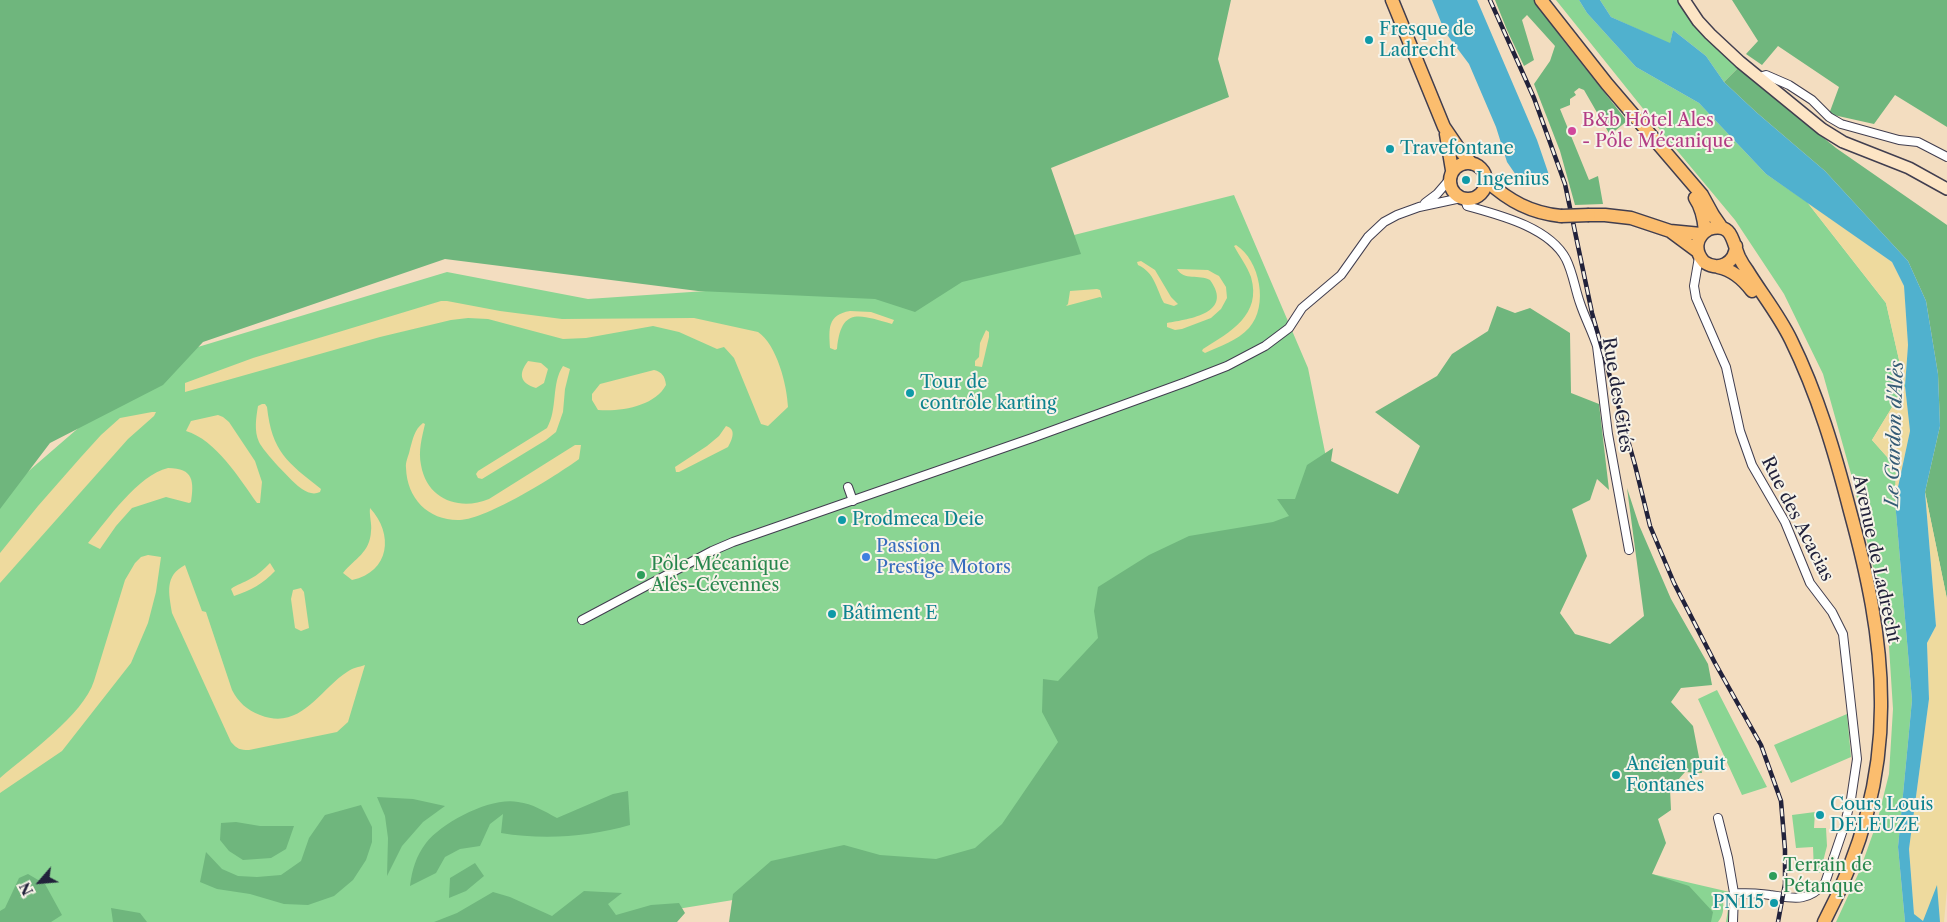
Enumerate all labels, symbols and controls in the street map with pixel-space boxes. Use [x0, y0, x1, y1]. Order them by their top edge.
place label: Fresque de Ladrecht [1379, 19, 1474, 62]
marker: Fresque de Ladrecht [1363, 34, 1375, 46]
place label: B&b Hôtel Ales - Pôle Mécanique [1582, 110, 1733, 152]
marker: B&b Hôtel Ales - Pôle Mécanique [1566, 125, 1578, 137]
place label: Travefontane [1400, 138, 1514, 160]
marker: Travefontane [1384, 143, 1396, 155]
place label: Ingenius [1476, 169, 1549, 191]
marker: Ingenius [1460, 174, 1472, 186]
street label: Rue des Cités [1597, 336, 1637, 454]
water label: Le Gardon d'Alès [1881, 360, 1909, 508]
place label: Tour de contrôle karting [920, 372, 1056, 414]
marker: Tour de contrôle karting [904, 387, 916, 399]
street label: Rue des Acacias [1756, 453, 1838, 585]
street label: Avenue de Ladrecht [1848, 473, 1904, 645]
place label: Prodmeca Deie [852, 509, 984, 531]
marker: Prodmeca Deie [836, 514, 848, 526]
place label: Passion Prestige Motors [876, 536, 1011, 578]
marker: Passion Prestige Motors [860, 551, 872, 563]
place label: Pôle Mécanique Alès-Cévennes [651, 554, 789, 596]
marker: Pôle Mécanique Alès-Cévennes [635, 569, 647, 581]
place label: Bâtiment E [842, 603, 938, 625]
marker: Bâtiment E [826, 608, 838, 620]
place label: Ancien puit Fontanès [1626, 754, 1726, 796]
marker: Ancien puit Fontanès [1610, 769, 1622, 781]
place label: Cours Louis DELEUZE [1830, 794, 1933, 836]
marker: Cours Louis DELEUZE [1814, 809, 1826, 821]
place label: Terrain de Pétanque [1783, 855, 1872, 898]
north arrow [15, 857, 65, 907]
marker: Terrain de Pétanque [1767, 870, 1779, 882]
text: N [16, 879, 37, 898]
place label: PN115 [1712, 892, 1764, 914]
marker: PN115 [1768, 897, 1780, 909]

